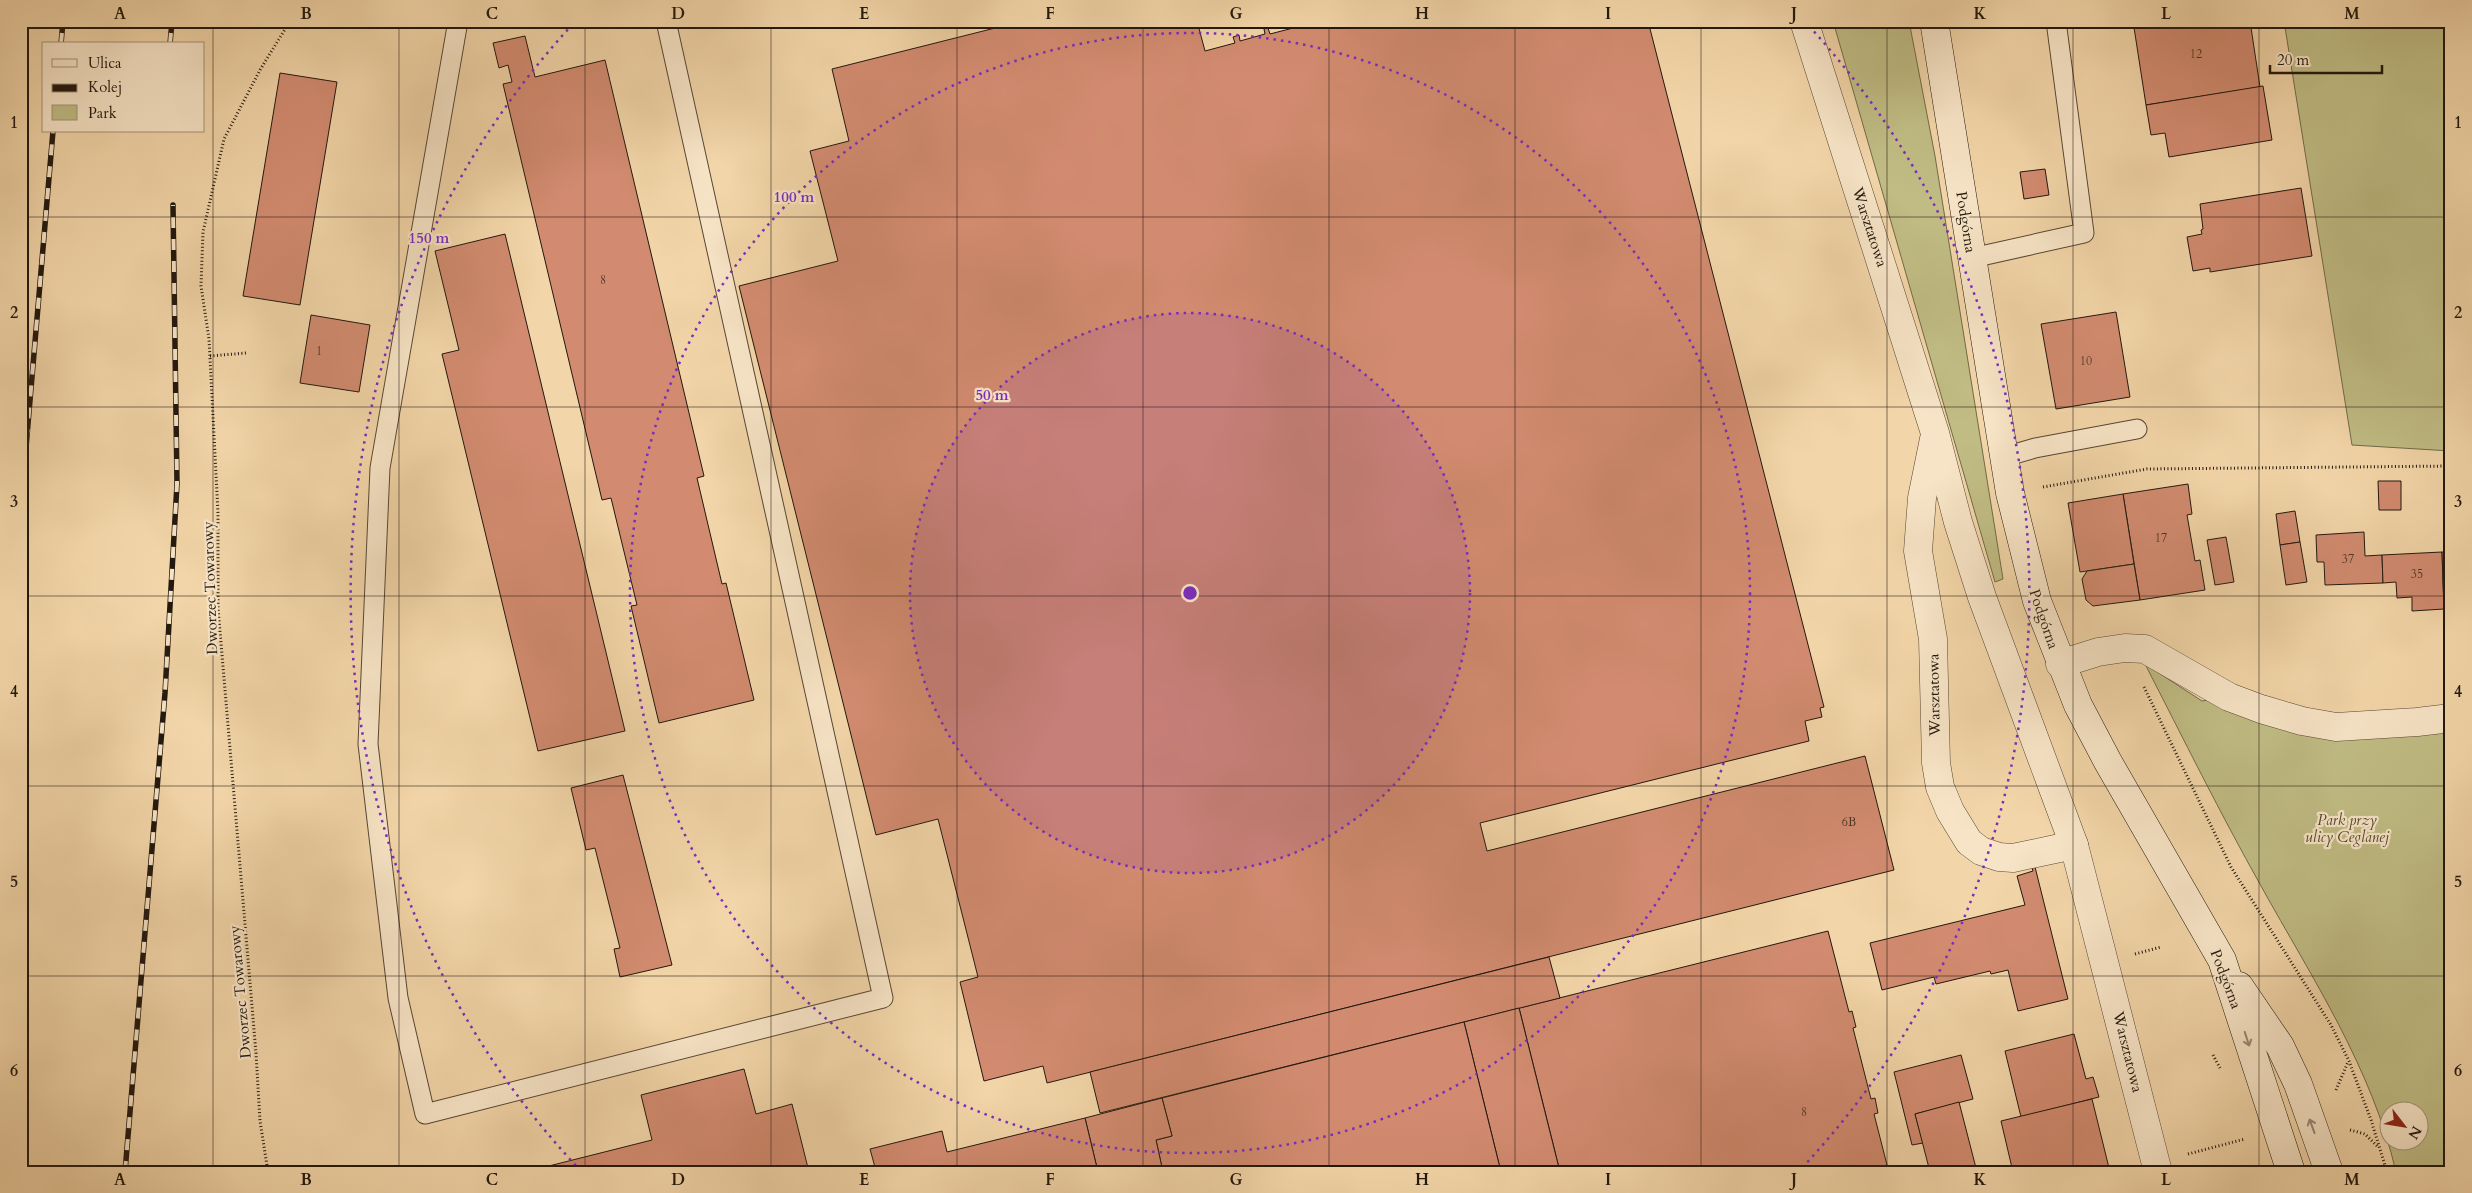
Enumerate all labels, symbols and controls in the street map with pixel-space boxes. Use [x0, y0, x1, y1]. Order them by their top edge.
text: A [114, 3, 126, 25]
text: B [300, 3, 312, 25]
text: C [486, 3, 498, 25]
text: D [671, 3, 685, 25]
text: E [859, 3, 869, 25]
text: F [1045, 3, 1055, 25]
text: G [1229, 3, 1243, 25]
text: H [1415, 3, 1429, 25]
text: I [1605, 3, 1611, 25]
text: J [1789, 3, 1797, 25]
text: K [1974, 3, 1987, 25]
text: L [2161, 3, 2172, 25]
text: M [2344, 3, 2360, 25]
legend [42, 42, 205, 132]
scale bar [2270, 42, 2382, 74]
house number: 12 [2190, 46, 2202, 62]
text: 20 m [2277, 50, 2309, 70]
text: Ulica [88, 53, 122, 73]
text: Kolej [88, 77, 122, 97]
text: Park [88, 103, 117, 123]
text: 1 [10, 112, 18, 134]
text: 1 [2454, 112, 2462, 134]
street label: Warsztatowa [1847, 184, 1892, 270]
text: 100 m [774, 187, 815, 207]
street label: Podgórna [1951, 190, 1981, 255]
text: 150 m [409, 228, 450, 248]
house number: 8 [600, 272, 606, 288]
text: 2 [10, 302, 18, 324]
text: 2 [2454, 302, 2462, 324]
house number: 1 [316, 343, 322, 359]
house number: 10 [2080, 353, 2092, 369]
text: 50 m [975, 385, 1009, 405]
text: 3 [10, 491, 18, 513]
text: 3 [2454, 491, 2462, 513]
street label: Dworzec Towarowy [198, 521, 222, 655]
house number: 17 [2155, 530, 2167, 546]
house number: 37 [2342, 551, 2354, 567]
house number: 35 [2411, 566, 2423, 582]
centre of rings [1181, 584, 1199, 602]
street label: Podgórna [2024, 586, 2064, 652]
street label: Warsztatowa [1923, 653, 1945, 738]
text: 4 [10, 681, 18, 703]
text: 4 [2454, 681, 2462, 703]
park label: Park przy ulicy Ceglanej [2305, 810, 2390, 847]
house number: 6B [1842, 814, 1856, 830]
text: 5 [10, 871, 18, 893]
text: 5 [2454, 871, 2462, 893]
street label: Dworzec Towarowy [224, 925, 256, 1059]
street label: Podgórna [2206, 946, 2247, 1012]
street label: Warsztatowa [2108, 1008, 2148, 1095]
one-way arrow [2243, 1031, 2253, 1047]
text: 6 [10, 1060, 18, 1082]
text: 6 [2454, 1060, 2462, 1082]
north arrow [2380, 1100, 2430, 1150]
house number: 8 [1801, 1104, 1807, 1120]
one-way arrow [2307, 1119, 2316, 1134]
text: N [2403, 1122, 2426, 1143]
text: A [114, 1169, 126, 1191]
text: B [300, 1169, 312, 1191]
text: C [486, 1169, 498, 1191]
text: D [671, 1169, 685, 1191]
text: E [859, 1169, 869, 1191]
text: F [1045, 1169, 1055, 1191]
text: G [1229, 1169, 1243, 1191]
text: H [1415, 1169, 1429, 1191]
text: I [1605, 1169, 1611, 1191]
text: J [1789, 1169, 1797, 1191]
text: K [1974, 1169, 1987, 1191]
text: L [2161, 1169, 2172, 1191]
text: M [2344, 1169, 2360, 1191]

